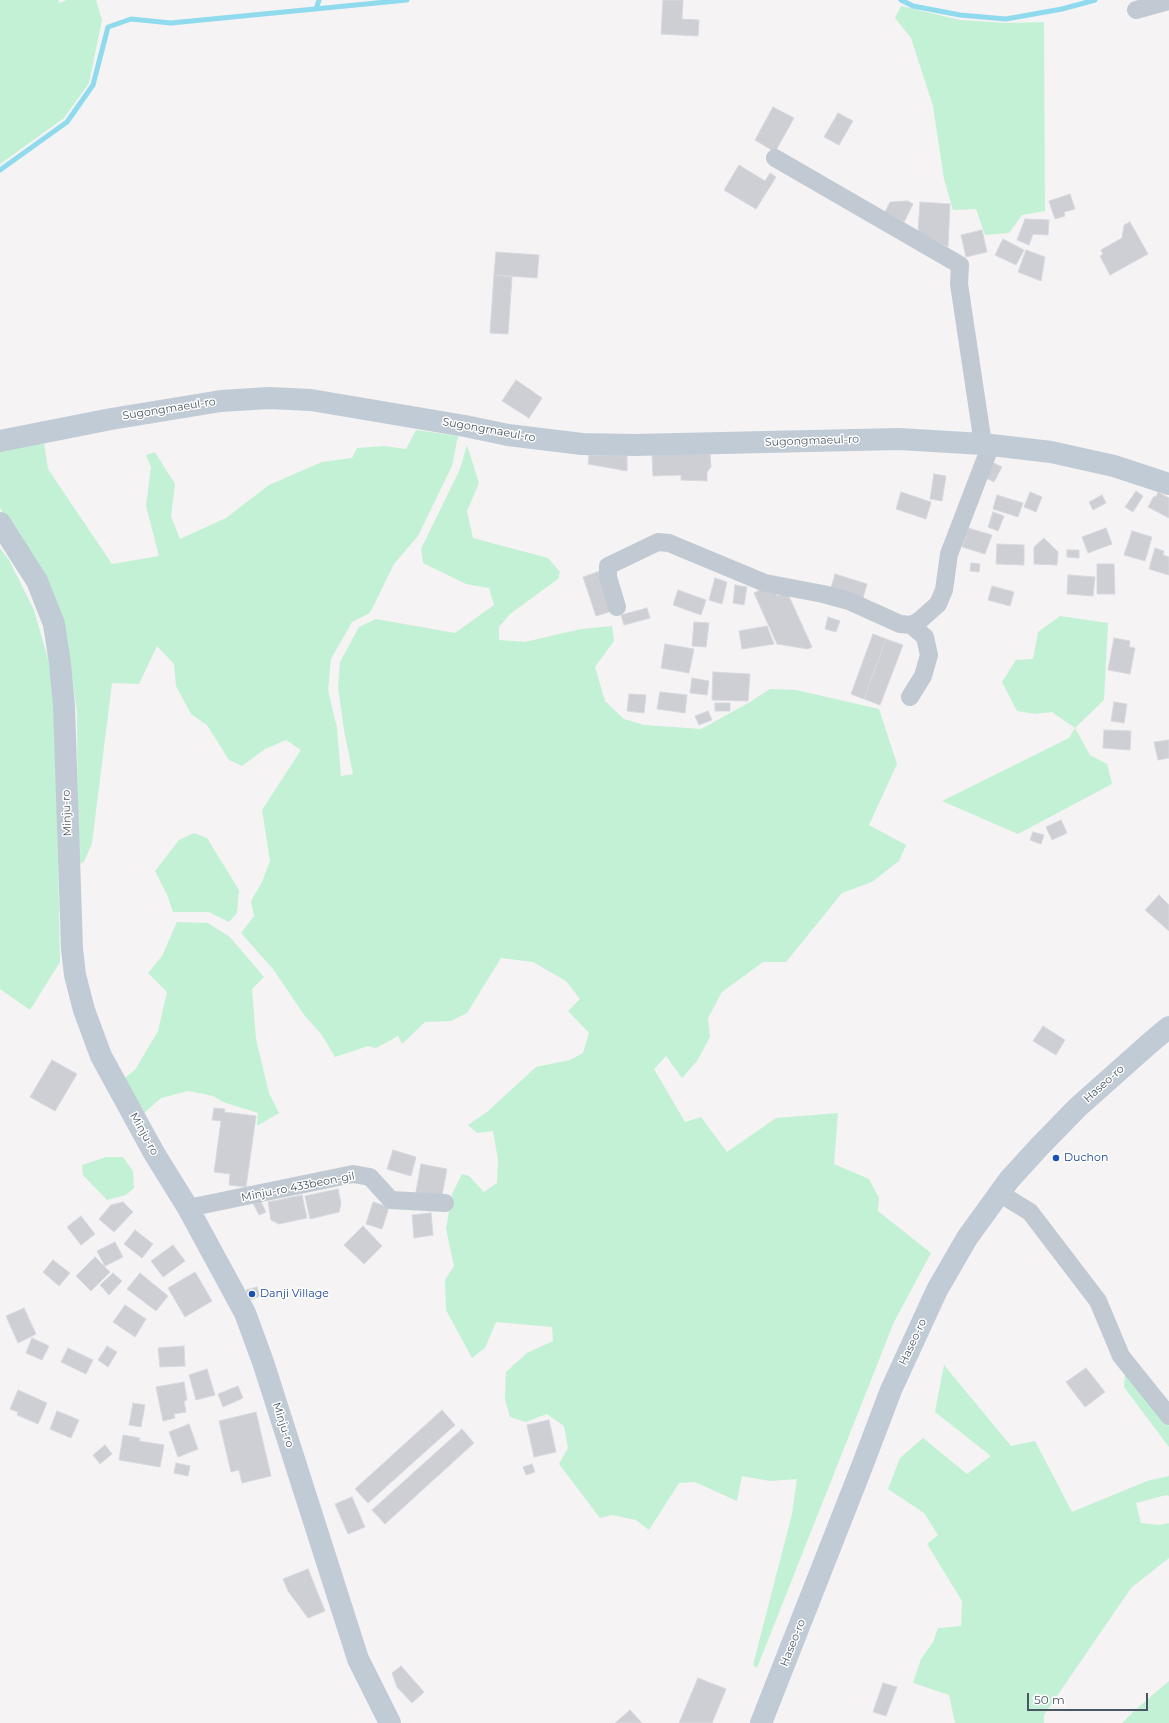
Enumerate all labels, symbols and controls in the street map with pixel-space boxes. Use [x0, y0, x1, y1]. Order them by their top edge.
street label: Sugongmaeul-ro [122, 395, 216, 423]
street label: Sugongmaeul-ro [442, 415, 536, 445]
street label: Sugongmaeul-ro [765, 433, 859, 449]
street label: Minju-ro [60, 789, 74, 837]
street label: Haseo-ro [1081, 1062, 1127, 1106]
street label: Minju-ro [127, 1110, 161, 1158]
place label: Duchon [1064, 1151, 1108, 1165]
marker: Duchon [1051, 1153, 1061, 1163]
street label: Minju-ro 433beon-gil [240, 1170, 356, 1204]
place label: Danji Village [260, 1287, 329, 1301]
marker: Danji Village [247, 1289, 257, 1299]
street label: Haseo-ro [896, 1317, 930, 1367]
street label: Minju-ro [270, 1401, 296, 1449]
street label: Haseo-ro [778, 1617, 808, 1669]
scale bar [1029, 1685, 1150, 1711]
text: 50 m [1034, 1692, 1065, 1707]

